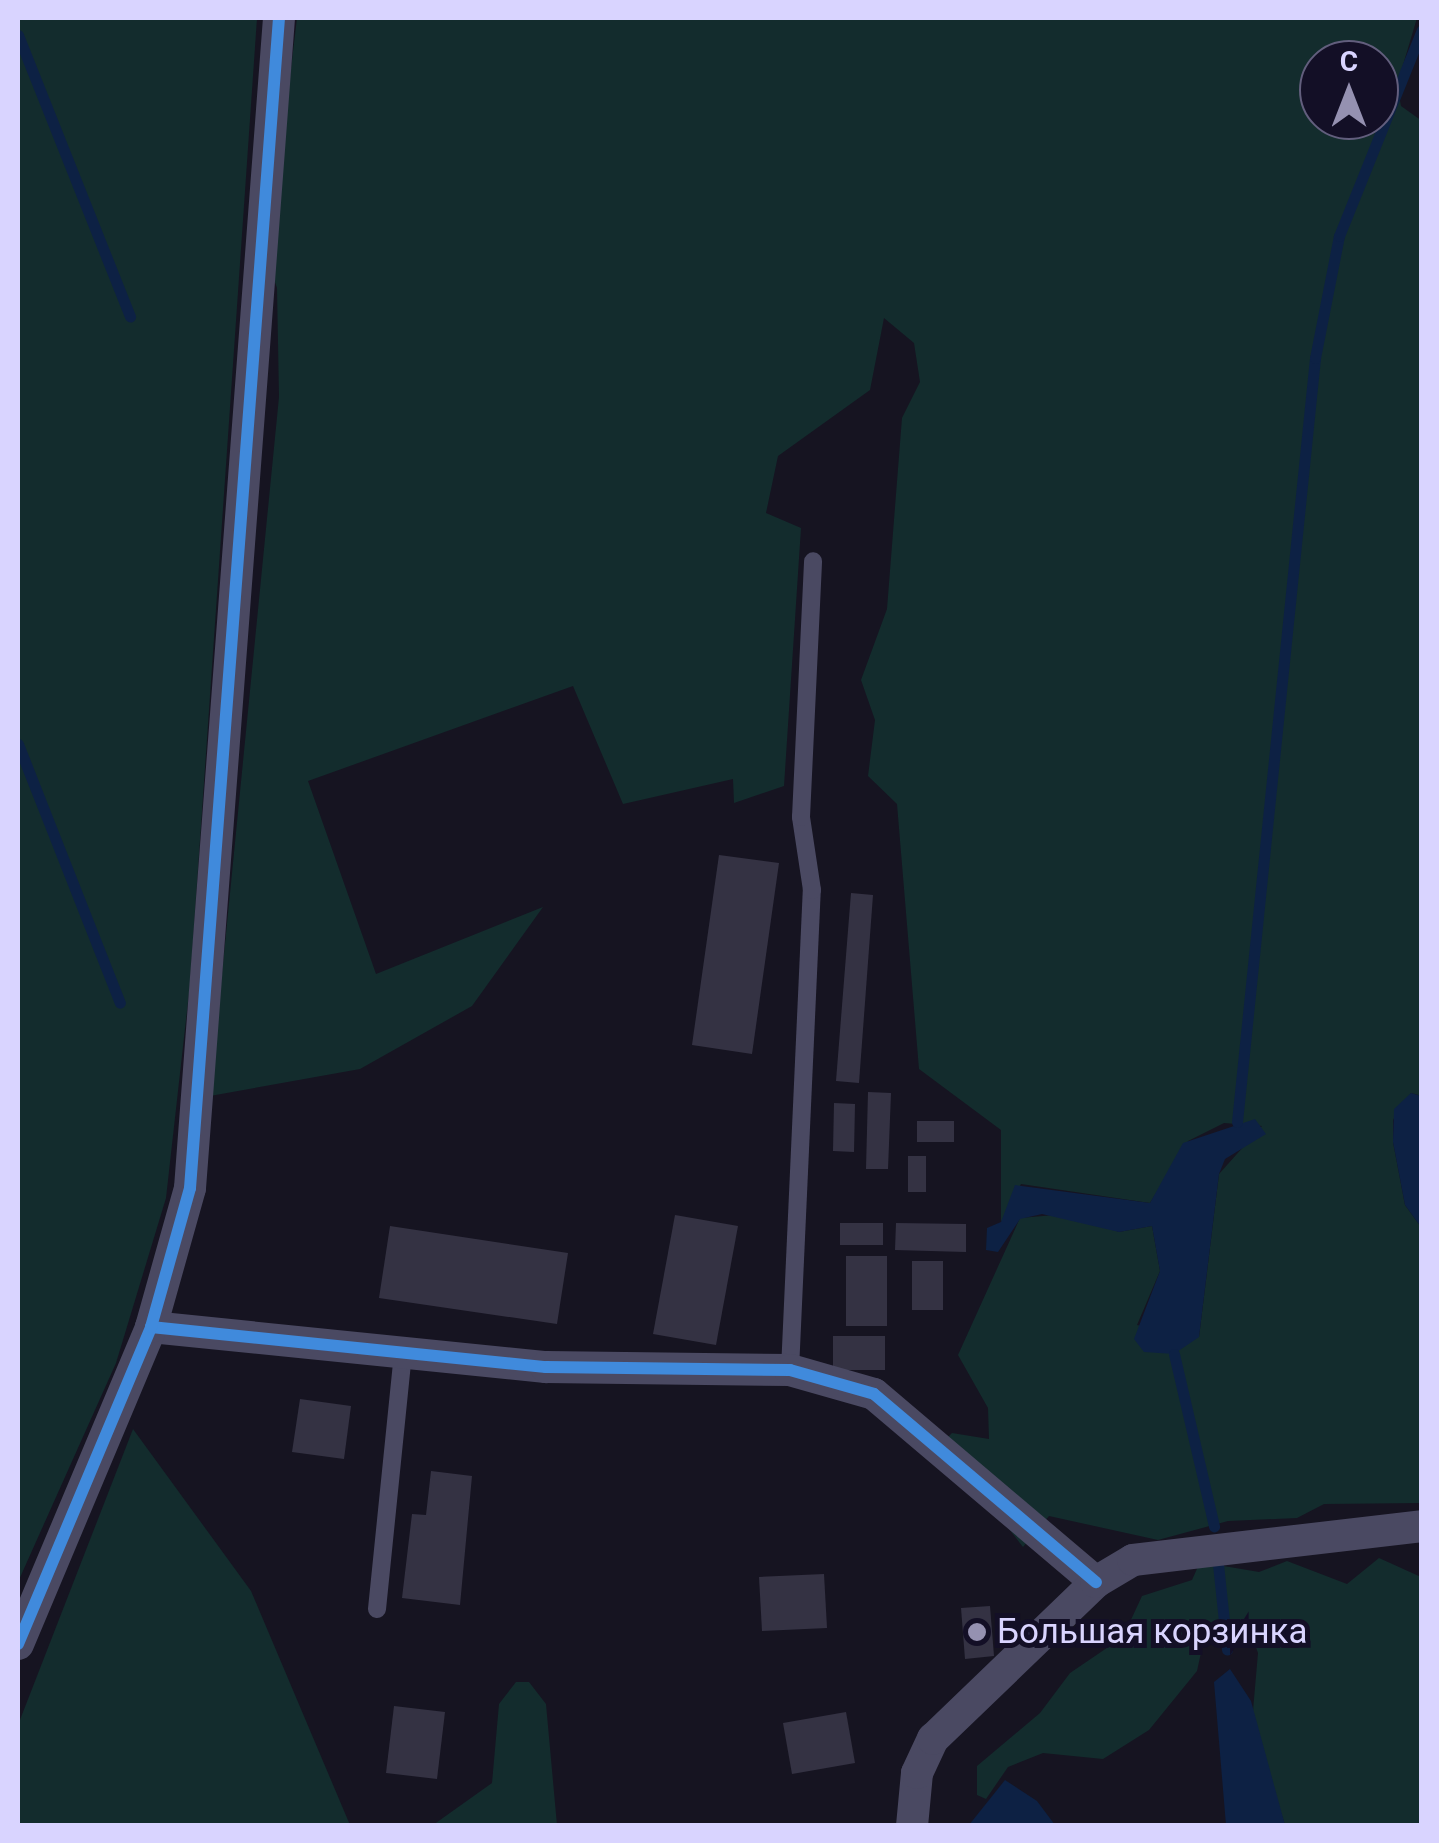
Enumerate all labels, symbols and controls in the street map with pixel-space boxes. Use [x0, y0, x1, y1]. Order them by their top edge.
north arrow [1299, 40, 1399, 140]
text: С [1340, 45, 1358, 78]
place label: Большая корзинка [997, 1611, 1308, 1653]
marker: Большая корзинка [966, 1621, 988, 1643]

